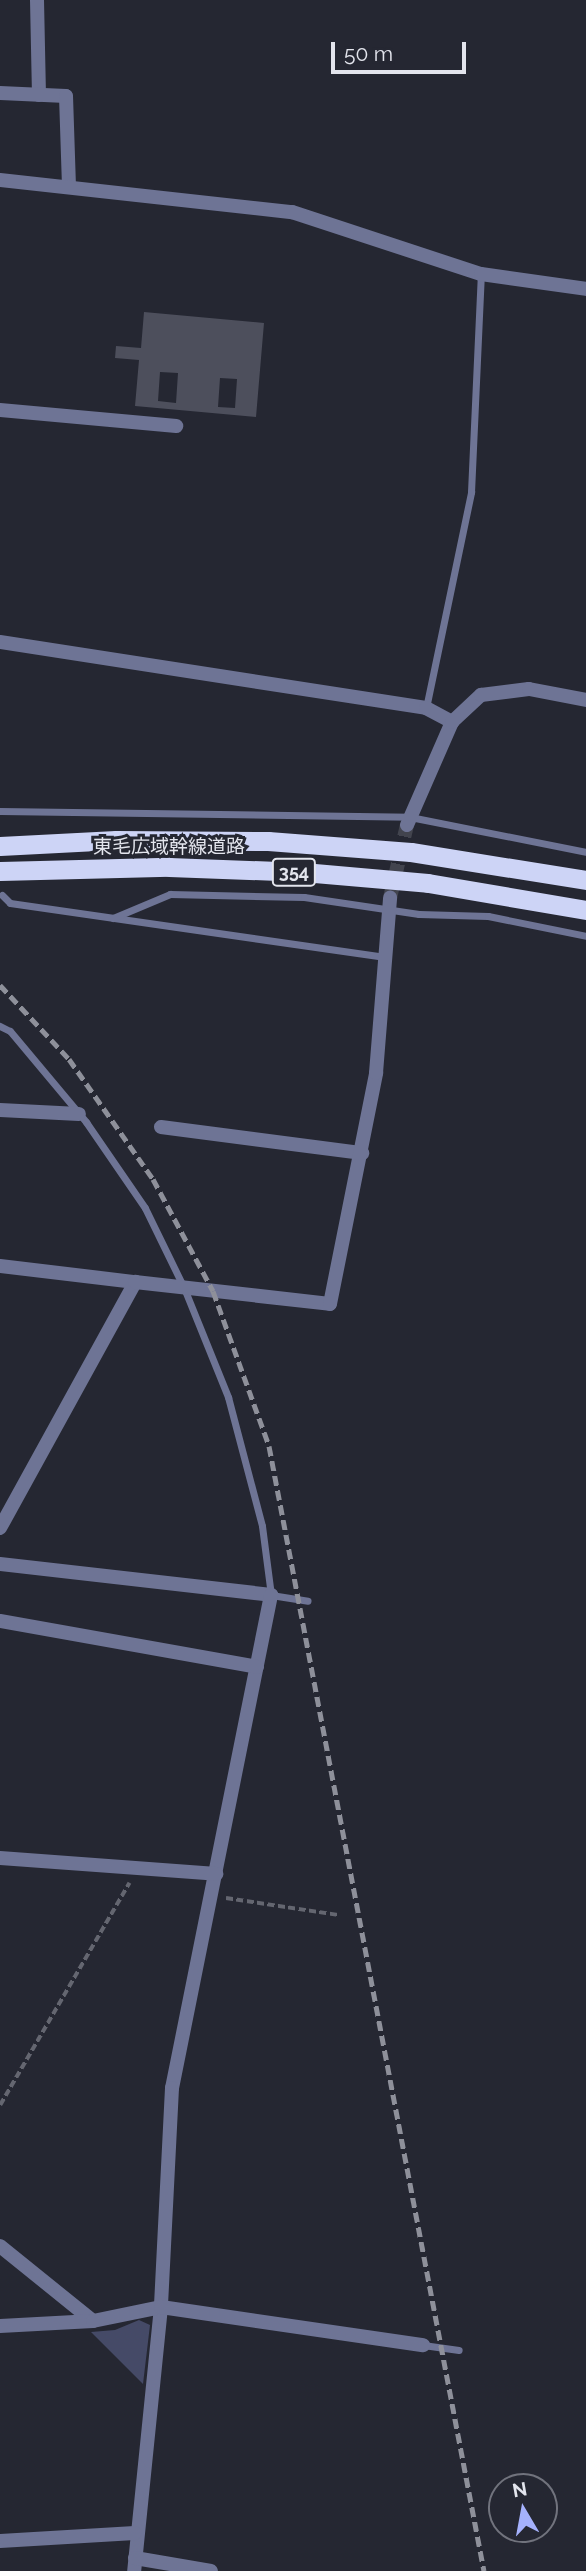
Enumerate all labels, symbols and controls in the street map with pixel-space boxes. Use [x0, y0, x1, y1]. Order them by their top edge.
scale bar [334, 28, 469, 72]
text: 50 m [344, 41, 393, 66]
street label: 東毛広域幹線道路 [93, 836, 245, 858]
road number: 354 [271, 858, 317, 886]
north arrow [488, 2473, 558, 2543]
text: N [511, 2477, 529, 2501]

